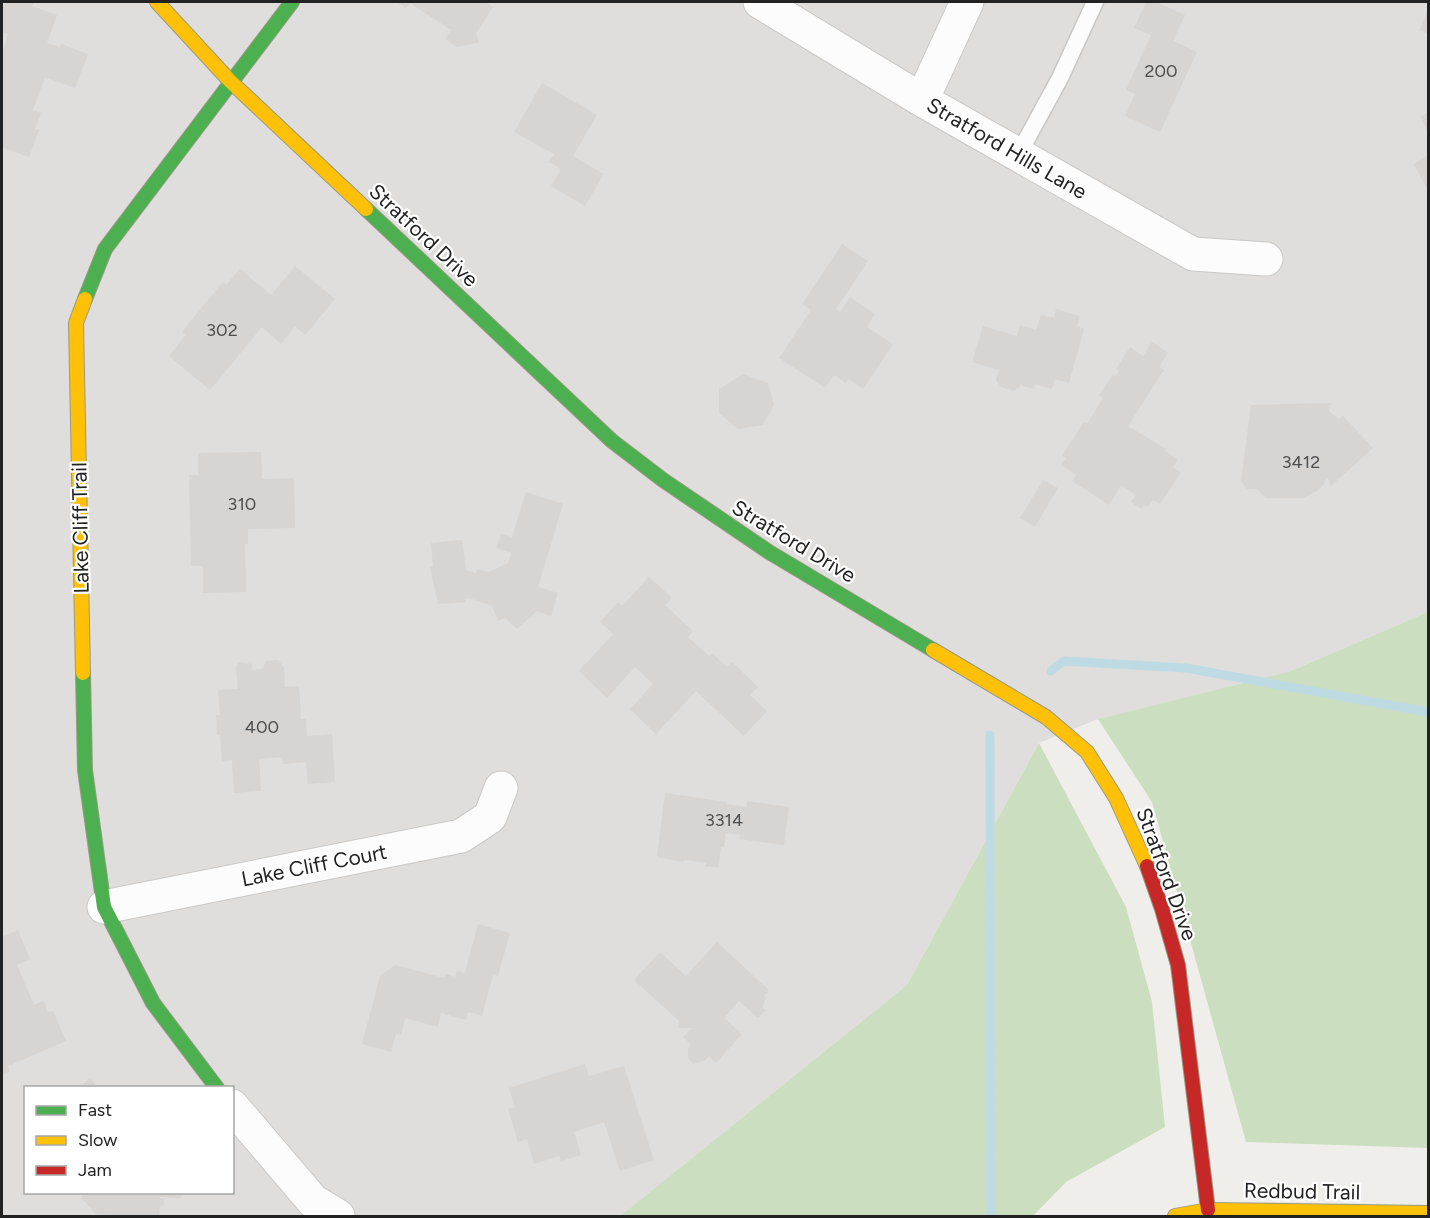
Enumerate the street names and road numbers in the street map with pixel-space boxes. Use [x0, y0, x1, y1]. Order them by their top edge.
street label: Stratford Hills Lane [923, 92, 1091, 204]
street label: Stratford Drive [364, 178, 484, 292]
street label: Lake Cliff Trail [66, 462, 94, 594]
street label: Stratford Drive [728, 494, 860, 588]
street label: Stratford Drive [1131, 804, 1203, 944]
street label: Lake Cliff Court [239, 839, 389, 891]
street label: Redbud Trail [1244, 1177, 1360, 1205]

